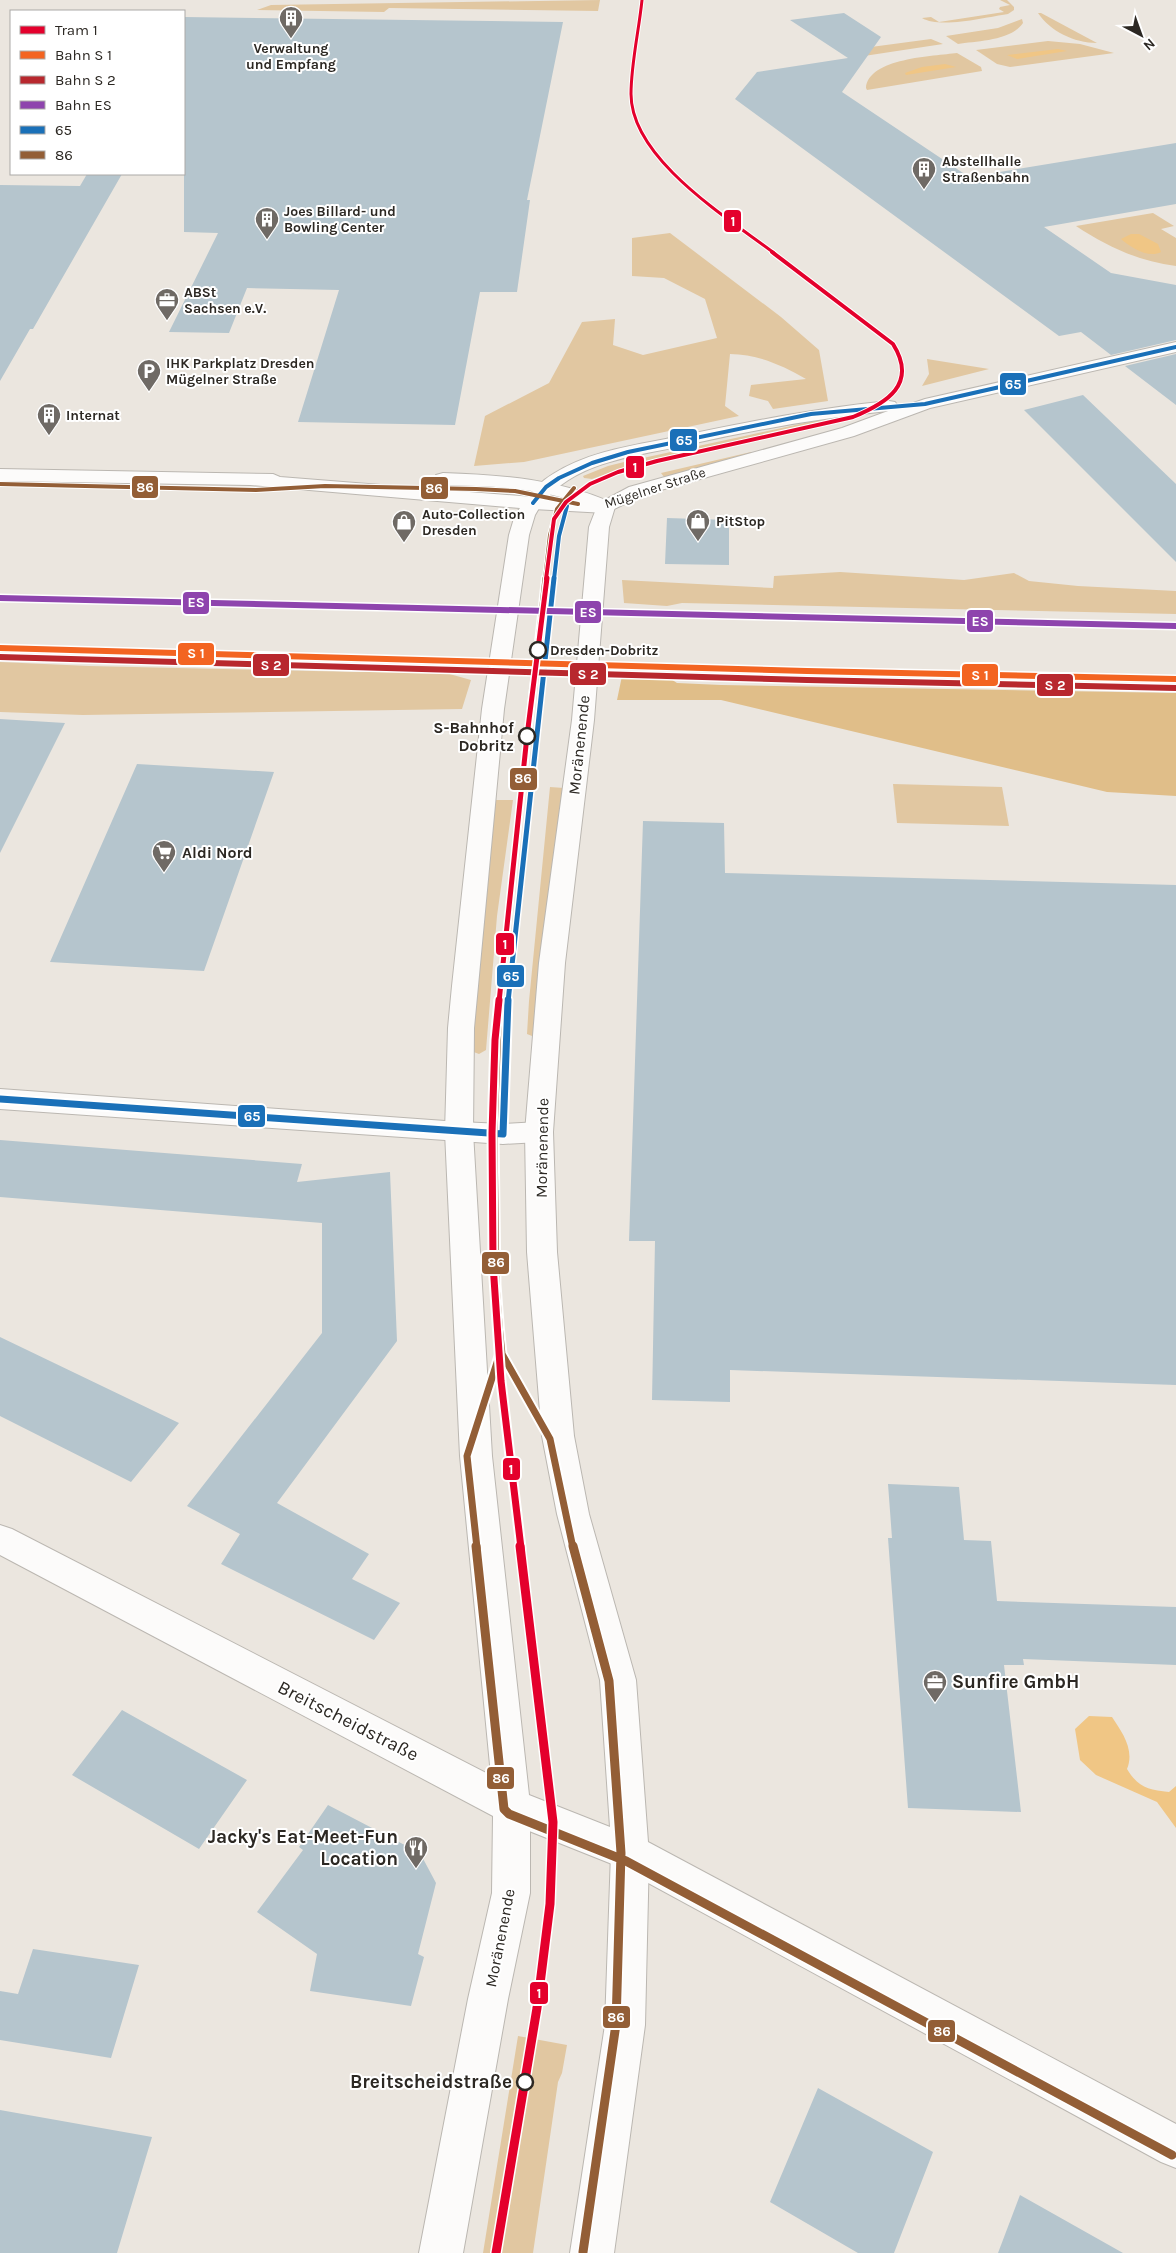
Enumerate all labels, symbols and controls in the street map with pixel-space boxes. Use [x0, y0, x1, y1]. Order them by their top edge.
building icon: Verwaltung und Empfang [278, 5, 304, 39]
legend [10, 10, 185, 175]
north arrow [1116, 10, 1166, 60]
text: Tram 1 [55, 21, 98, 39]
text: N [1140, 35, 1159, 54]
place label: Verwaltung und Empfang [246, 40, 336, 73]
text: Bahn S 1 [55, 46, 112, 64]
text: Bahn S 2 [55, 71, 116, 89]
text: Bahn ES [55, 96, 112, 114]
text: 65 [55, 121, 72, 139]
text: 86 [55, 146, 73, 164]
place label: Abstellhalle Straßenbahn [942, 153, 1030, 186]
building icon: Abstellhalle Straßenbahn [911, 156, 937, 190]
place label: Joes Billard- und Bowling Center [284, 203, 396, 236]
building icon: Joes Billard- und Bowling Center [254, 206, 280, 240]
line badge: 1 [723, 209, 742, 233]
text: 1 [731, 213, 736, 230]
place label: ABSt Sachsen e.V. [184, 284, 266, 317]
office icon: ABSt Sachsen e.V. [154, 287, 180, 321]
place label: IHK Parkplatz Dresden Mügelner Straße [166, 355, 315, 388]
parking icon: IHK Parkplatz Dresden Mügelner Straße [136, 358, 162, 392]
line badge: 65 [999, 372, 1027, 396]
text: 65 [1005, 376, 1021, 393]
building icon: Internat [36, 402, 62, 436]
place label: Internat [66, 407, 120, 424]
line badge: 65 [669, 428, 698, 452]
text: 65 [676, 432, 692, 449]
line badge: 1 [625, 455, 645, 479]
text: 1 [633, 459, 638, 476]
street label: Mügelner Straße [602, 464, 708, 512]
line badge: 86 [131, 475, 159, 499]
line badge: 86 [420, 476, 449, 500]
text: 86 [136, 479, 154, 496]
text: 86 [425, 480, 443, 497]
place label: Auto-Collection Dresden [422, 506, 525, 539]
shop icon: PitStop [685, 508, 711, 542]
shop icon: Auto-Collection Dresden [391, 509, 417, 543]
place label: PitStop [716, 513, 765, 530]
line badge: ES [182, 591, 210, 615]
text: ES [187, 594, 205, 611]
line badge: ES [574, 600, 602, 624]
text: ES [579, 604, 597, 621]
line badge: ES [966, 609, 994, 633]
text: ES [971, 613, 989, 630]
marker: Dresden-Dobritz [529, 641, 547, 659]
line badge: S 1 [177, 642, 215, 666]
place label: Dresden-Dobritz [550, 642, 659, 659]
text: S 1 [187, 645, 205, 662]
line badge: S 2 [252, 653, 290, 677]
text: S 2 [261, 657, 281, 674]
line badge: S 2 [569, 662, 607, 686]
line badge: S 1 [961, 663, 999, 687]
text: S 2 [578, 666, 598, 683]
text: S 1 [971, 667, 989, 684]
line badge: S 2 [1036, 673, 1074, 697]
text: S 2 [1045, 677, 1065, 694]
street label: Moränenende [564, 694, 594, 796]
place label: S-Bahnhof Dobritz [433, 718, 514, 755]
marker: S-Bahnhof Dobritz [518, 727, 536, 745]
line badge: 86 [509, 767, 538, 791]
text: 86 [514, 770, 532, 787]
supermarket icon: Aldi Nord [151, 839, 177, 873]
place label: Aldi Nord [182, 843, 253, 862]
line badge: 1 [495, 932, 515, 956]
text: 1 [503, 936, 508, 953]
line badge: 65 [496, 964, 525, 988]
text: 65 [503, 968, 519, 985]
street label: Moränenende [532, 1098, 552, 1198]
line badge: 65 [237, 1104, 266, 1128]
text: 65 [244, 1108, 260, 1125]
line badge: 86 [481, 1251, 510, 1275]
text: 86 [487, 1254, 505, 1271]
line badge: 1 [502, 1457, 521, 1481]
text: 1 [509, 1461, 514, 1478]
office icon: Sunfire GmbH [922, 1669, 948, 1703]
place label: Sunfire GmbH [952, 1671, 1079, 1693]
street label: Breitscheidstraße [274, 1676, 422, 1766]
line badge: 86 [486, 1766, 515, 1790]
text: 86 [492, 1770, 510, 1787]
place label: Jacky's Eat-Meet-Fun Location [208, 1826, 398, 1870]
restaurant icon: Jacky's Eat-Meet-Fun Location [403, 1835, 429, 1869]
street label: Moränenende [481, 1887, 519, 1989]
line badge: 1 [529, 1981, 549, 2005]
text: 1 [537, 1985, 542, 2002]
line badge: 86 [602, 2005, 631, 2029]
text: 86 [607, 2009, 625, 2026]
line badge: 86 [927, 2019, 956, 2043]
text: 86 [933, 2023, 951, 2040]
place label: Breitscheidstraße [350, 2071, 512, 2093]
marker: Breitscheidstraße [516, 2073, 534, 2091]

